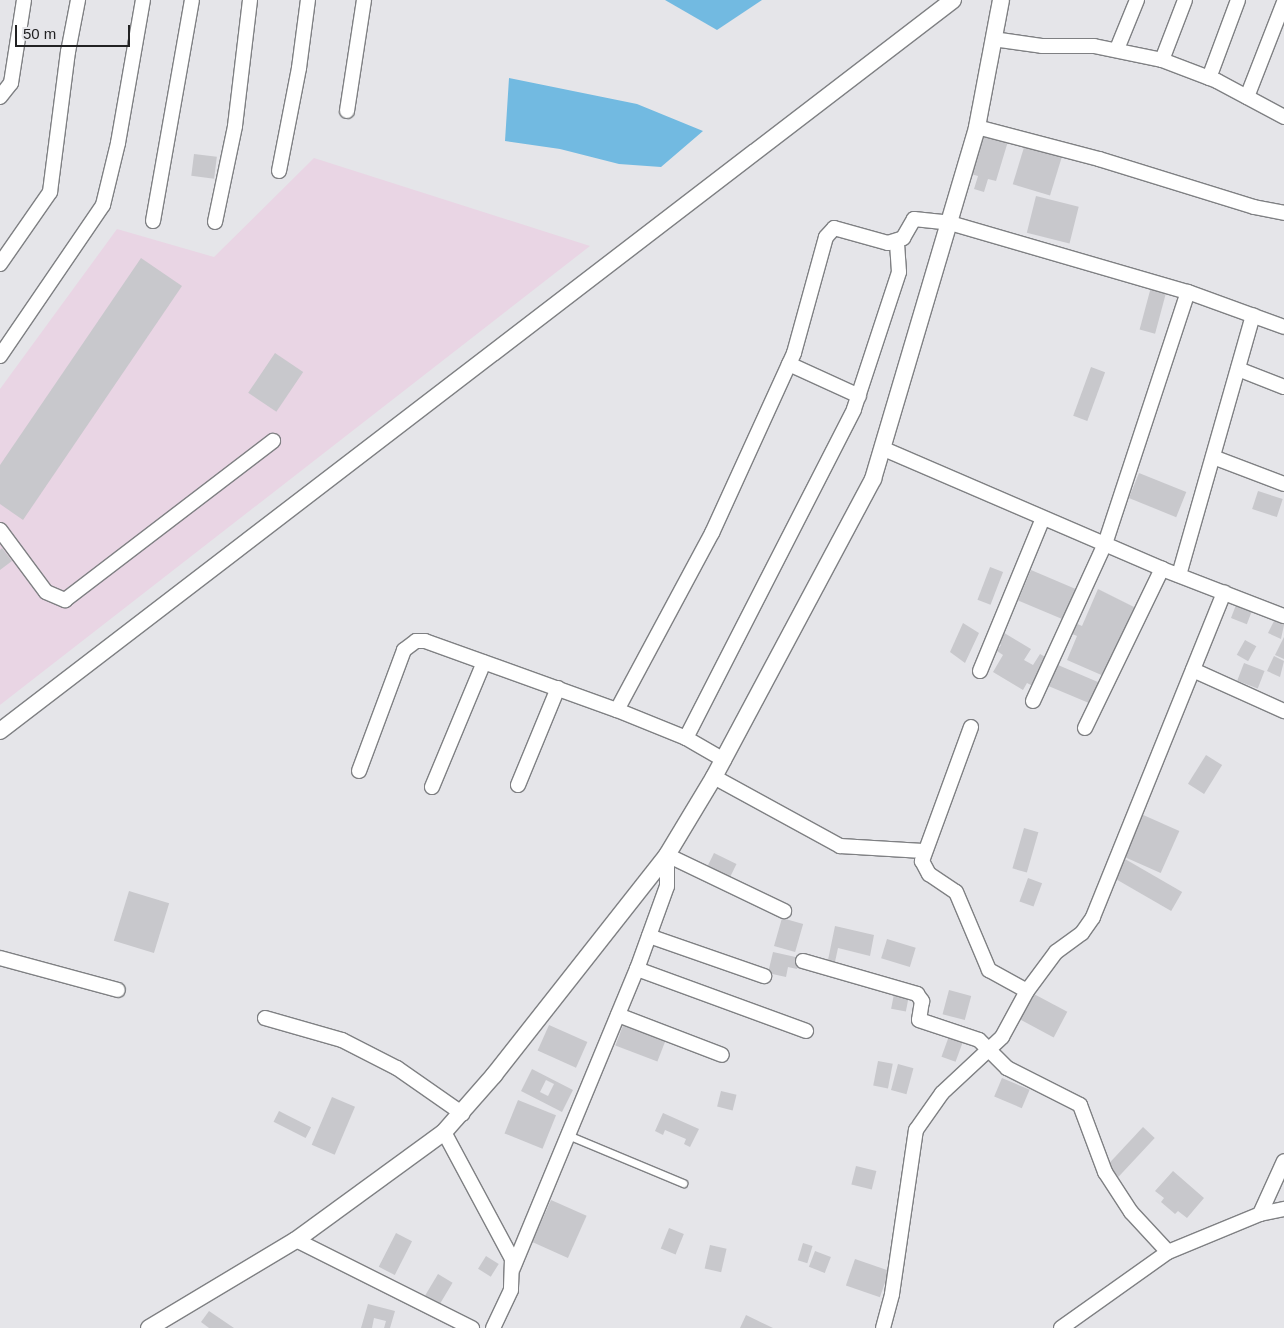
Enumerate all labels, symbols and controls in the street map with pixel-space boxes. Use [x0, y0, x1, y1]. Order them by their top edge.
scale bar [18, 15, 132, 47]
text: 50 m [23, 25, 56, 42]

